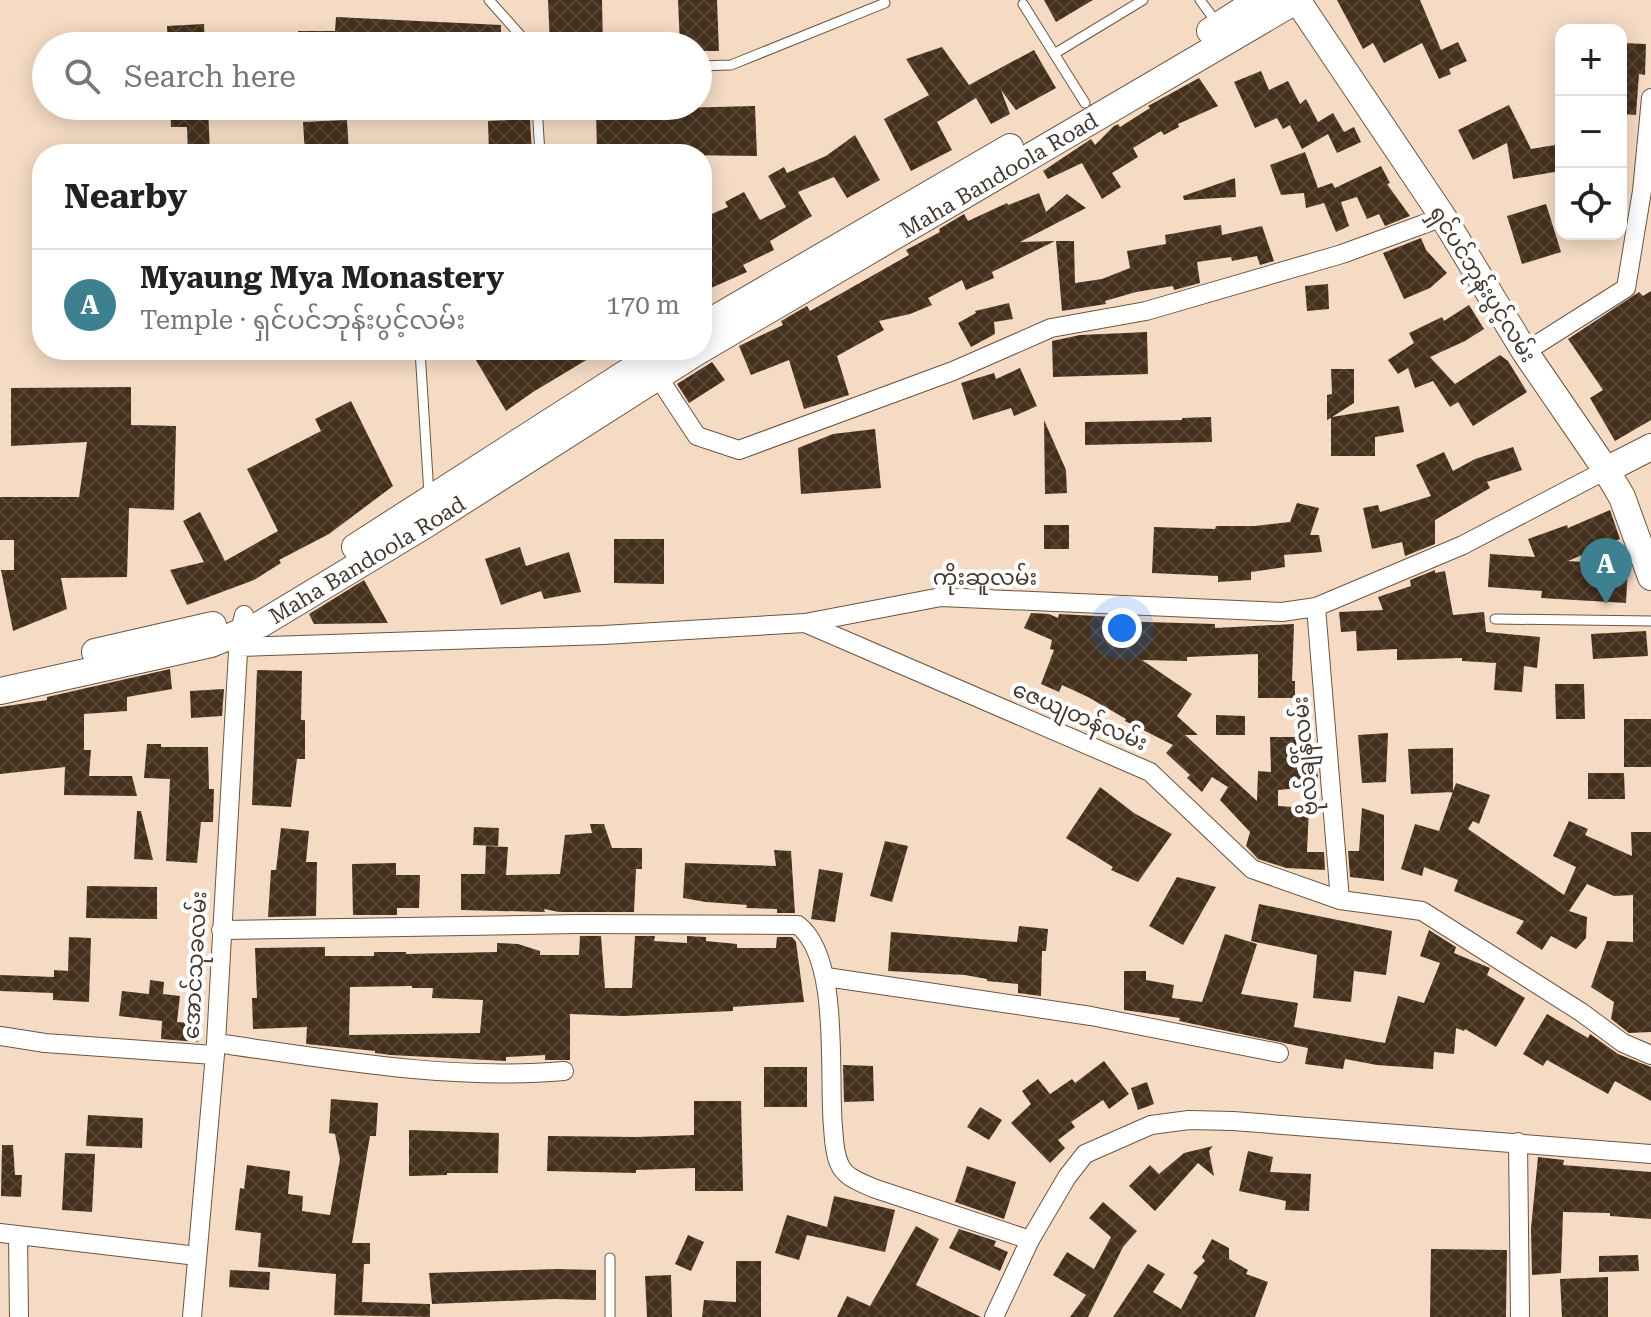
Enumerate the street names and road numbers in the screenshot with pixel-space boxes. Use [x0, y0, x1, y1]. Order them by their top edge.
street label: Maha Bandoola Road [895, 107, 1102, 243]
street label: ရှင်ပင်ဘုန်းပွင့်လမ်း [1421, 200, 1544, 369]
street label: Maha Bandoola Road [264, 491, 470, 629]
street label: ကိုးဆူလမ်း [933, 562, 1037, 595]
street label: ဇေယျတန်လမ်း [1007, 674, 1152, 761]
street label: ဗိုလ်ချိန်လမ်း [1284, 695, 1329, 817]
street label: အောင်သုခလမ်း [176, 890, 216, 1040]

